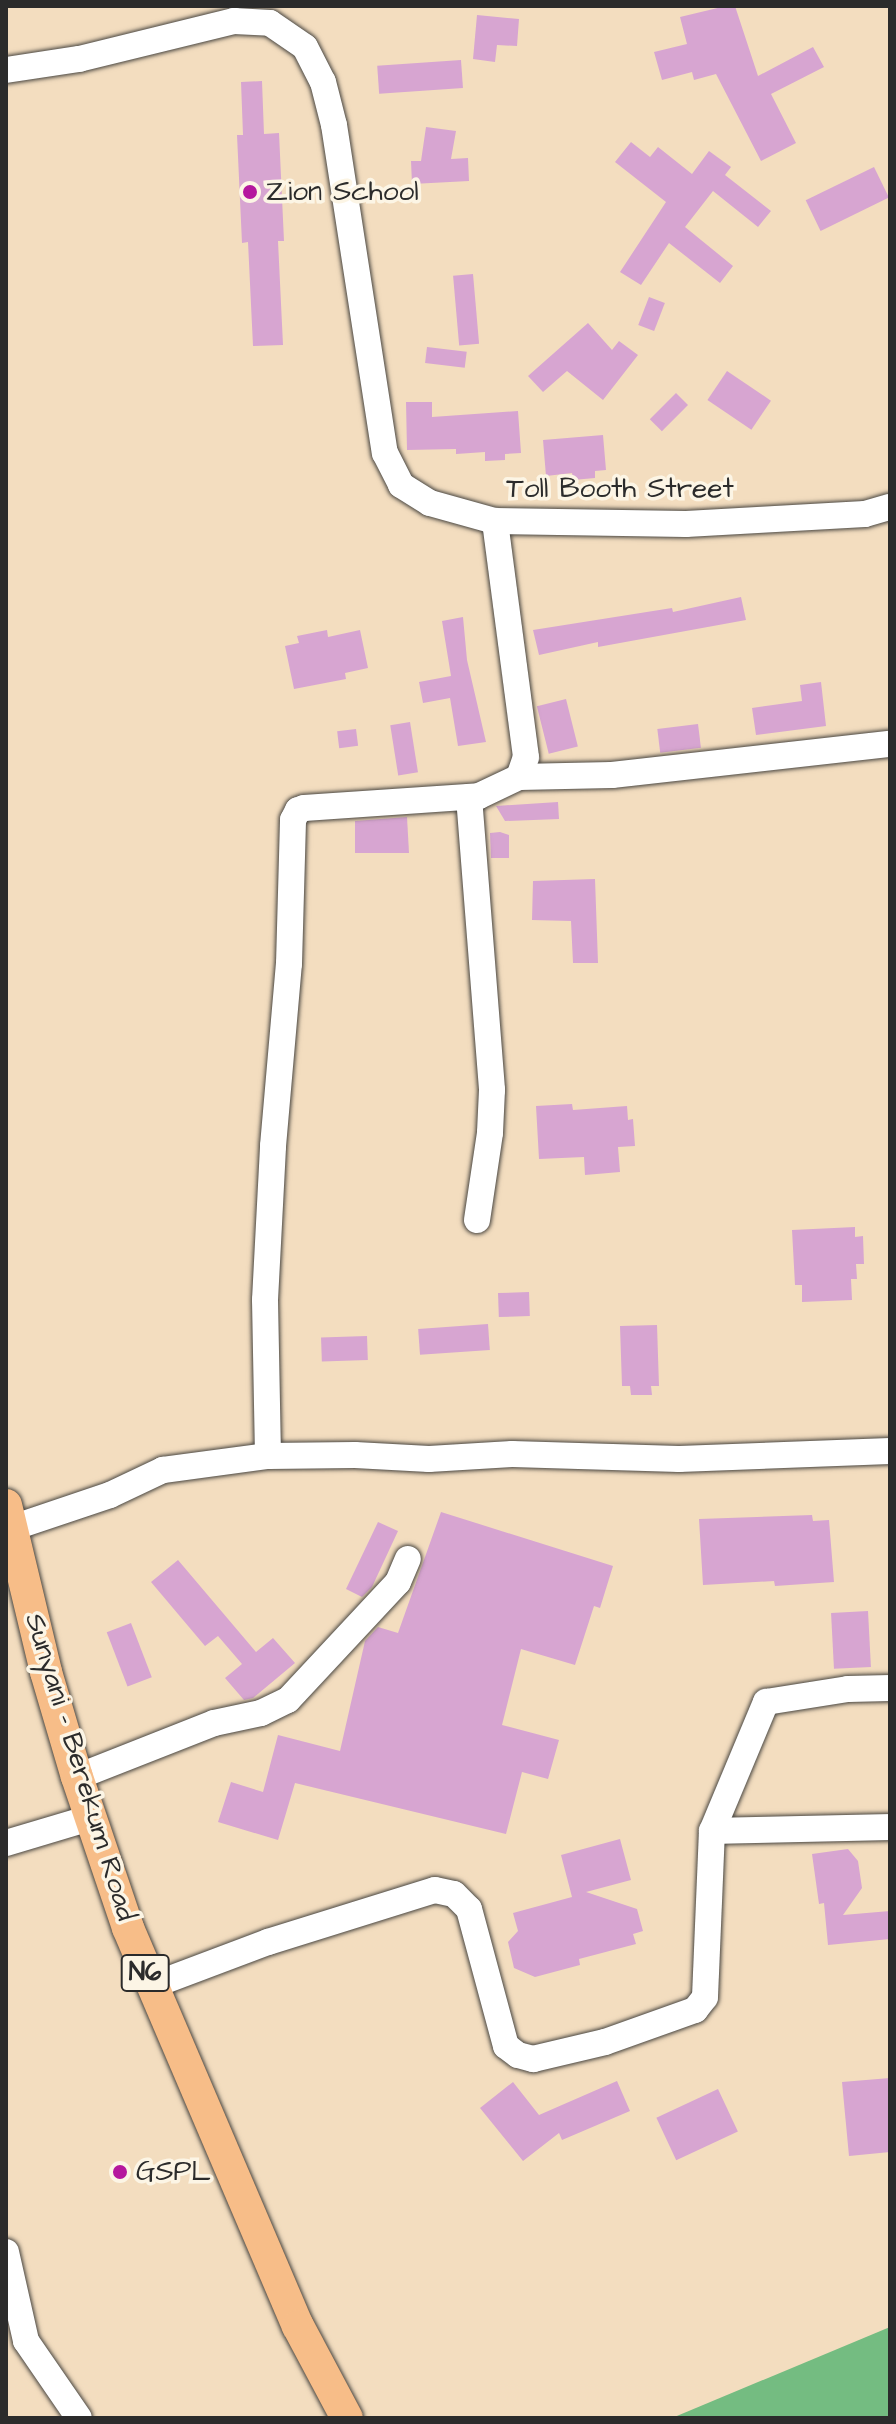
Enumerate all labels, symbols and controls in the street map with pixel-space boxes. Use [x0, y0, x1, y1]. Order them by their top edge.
place label: Zion School [266, 175, 419, 209]
marker: Zion School [241, 183, 259, 201]
street label: Toll Booth Street [506, 472, 734, 506]
street label: Sunyani - Berekum Road [17, 1609, 143, 1925]
road number: N6 [119, 1951, 171, 1995]
place label: GSPL [136, 2155, 211, 2189]
marker: GSPL [111, 2163, 129, 2181]

